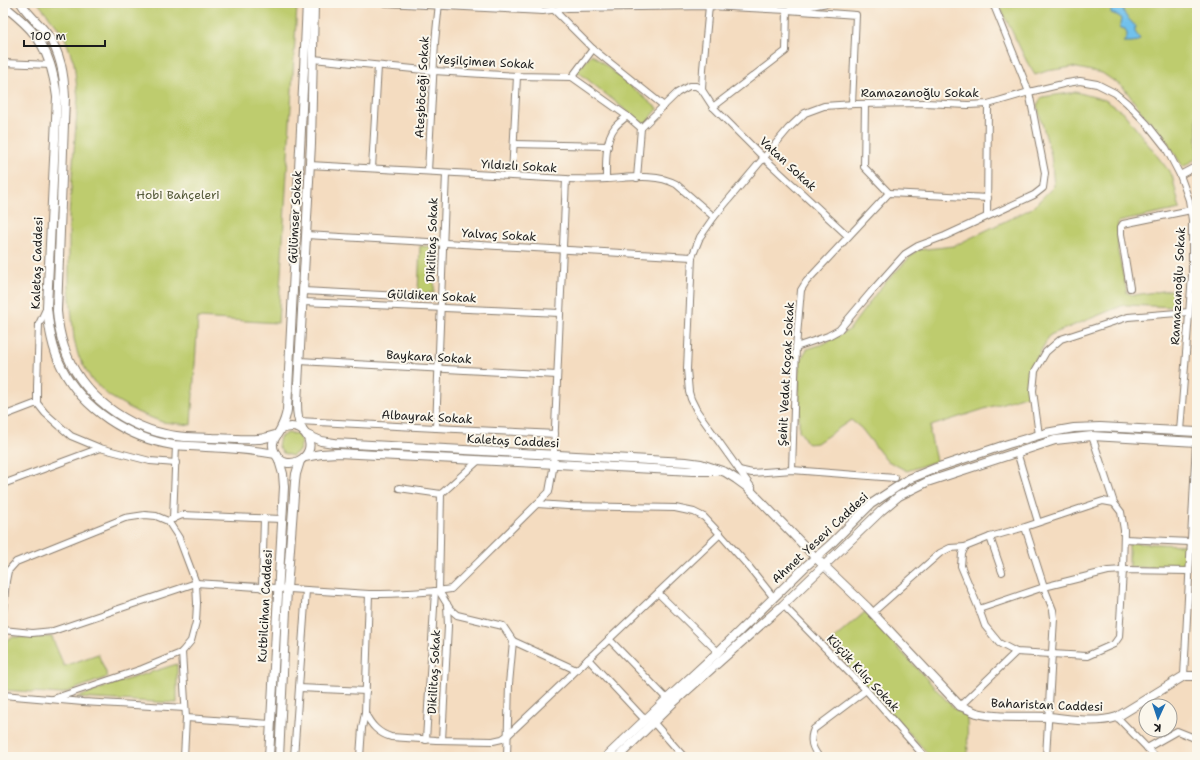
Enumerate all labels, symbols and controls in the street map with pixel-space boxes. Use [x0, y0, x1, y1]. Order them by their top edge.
scale bar [24, 22, 105, 48]
text: 100 m [30, 28, 66, 44]
street label: Ateşböceği Sokak [411, 36, 433, 138]
street label: Yeşilçimen Sokak [437, 51, 535, 73]
street label: Ramazanoğlu Sokak [861, 85, 979, 101]
street label: Vatan Sokak [756, 133, 820, 195]
street label: Yıldızlı Sokak [481, 156, 558, 176]
street label: Gülümser Sokak [285, 170, 305, 264]
park label: Hobi Bahçeleri [136, 187, 220, 203]
street label: Dikilitaş Sokak [423, 197, 441, 283]
street label: Kaletaş Caddesi [27, 216, 47, 310]
street label: Yalvaç Sokak [461, 225, 537, 245]
street label: Ramazanoğlu Sokak [1167, 226, 1189, 346]
street label: Güldiken Sokak [387, 286, 477, 306]
street label: Şehit Vedat Koçak Sokak [774, 301, 798, 447]
street label: Baykara Sokak [386, 347, 472, 367]
street label: Albayrak Sokak [381, 407, 473, 427]
street label: Kaletaş Caddesi [466, 431, 560, 451]
street label: Ahmet Yesevi Caddesi [768, 489, 872, 587]
street label: Kutbilcihan Caddesi [254, 549, 276, 663]
street label: Dikilitaş Sokak [424, 629, 444, 715]
street label: Küçük Kılıç Sokak [823, 631, 903, 715]
street label: Baharistan Caddesi [991, 695, 1103, 715]
north arrow [1138, 698, 1178, 738]
text: K [1153, 720, 1162, 735]

